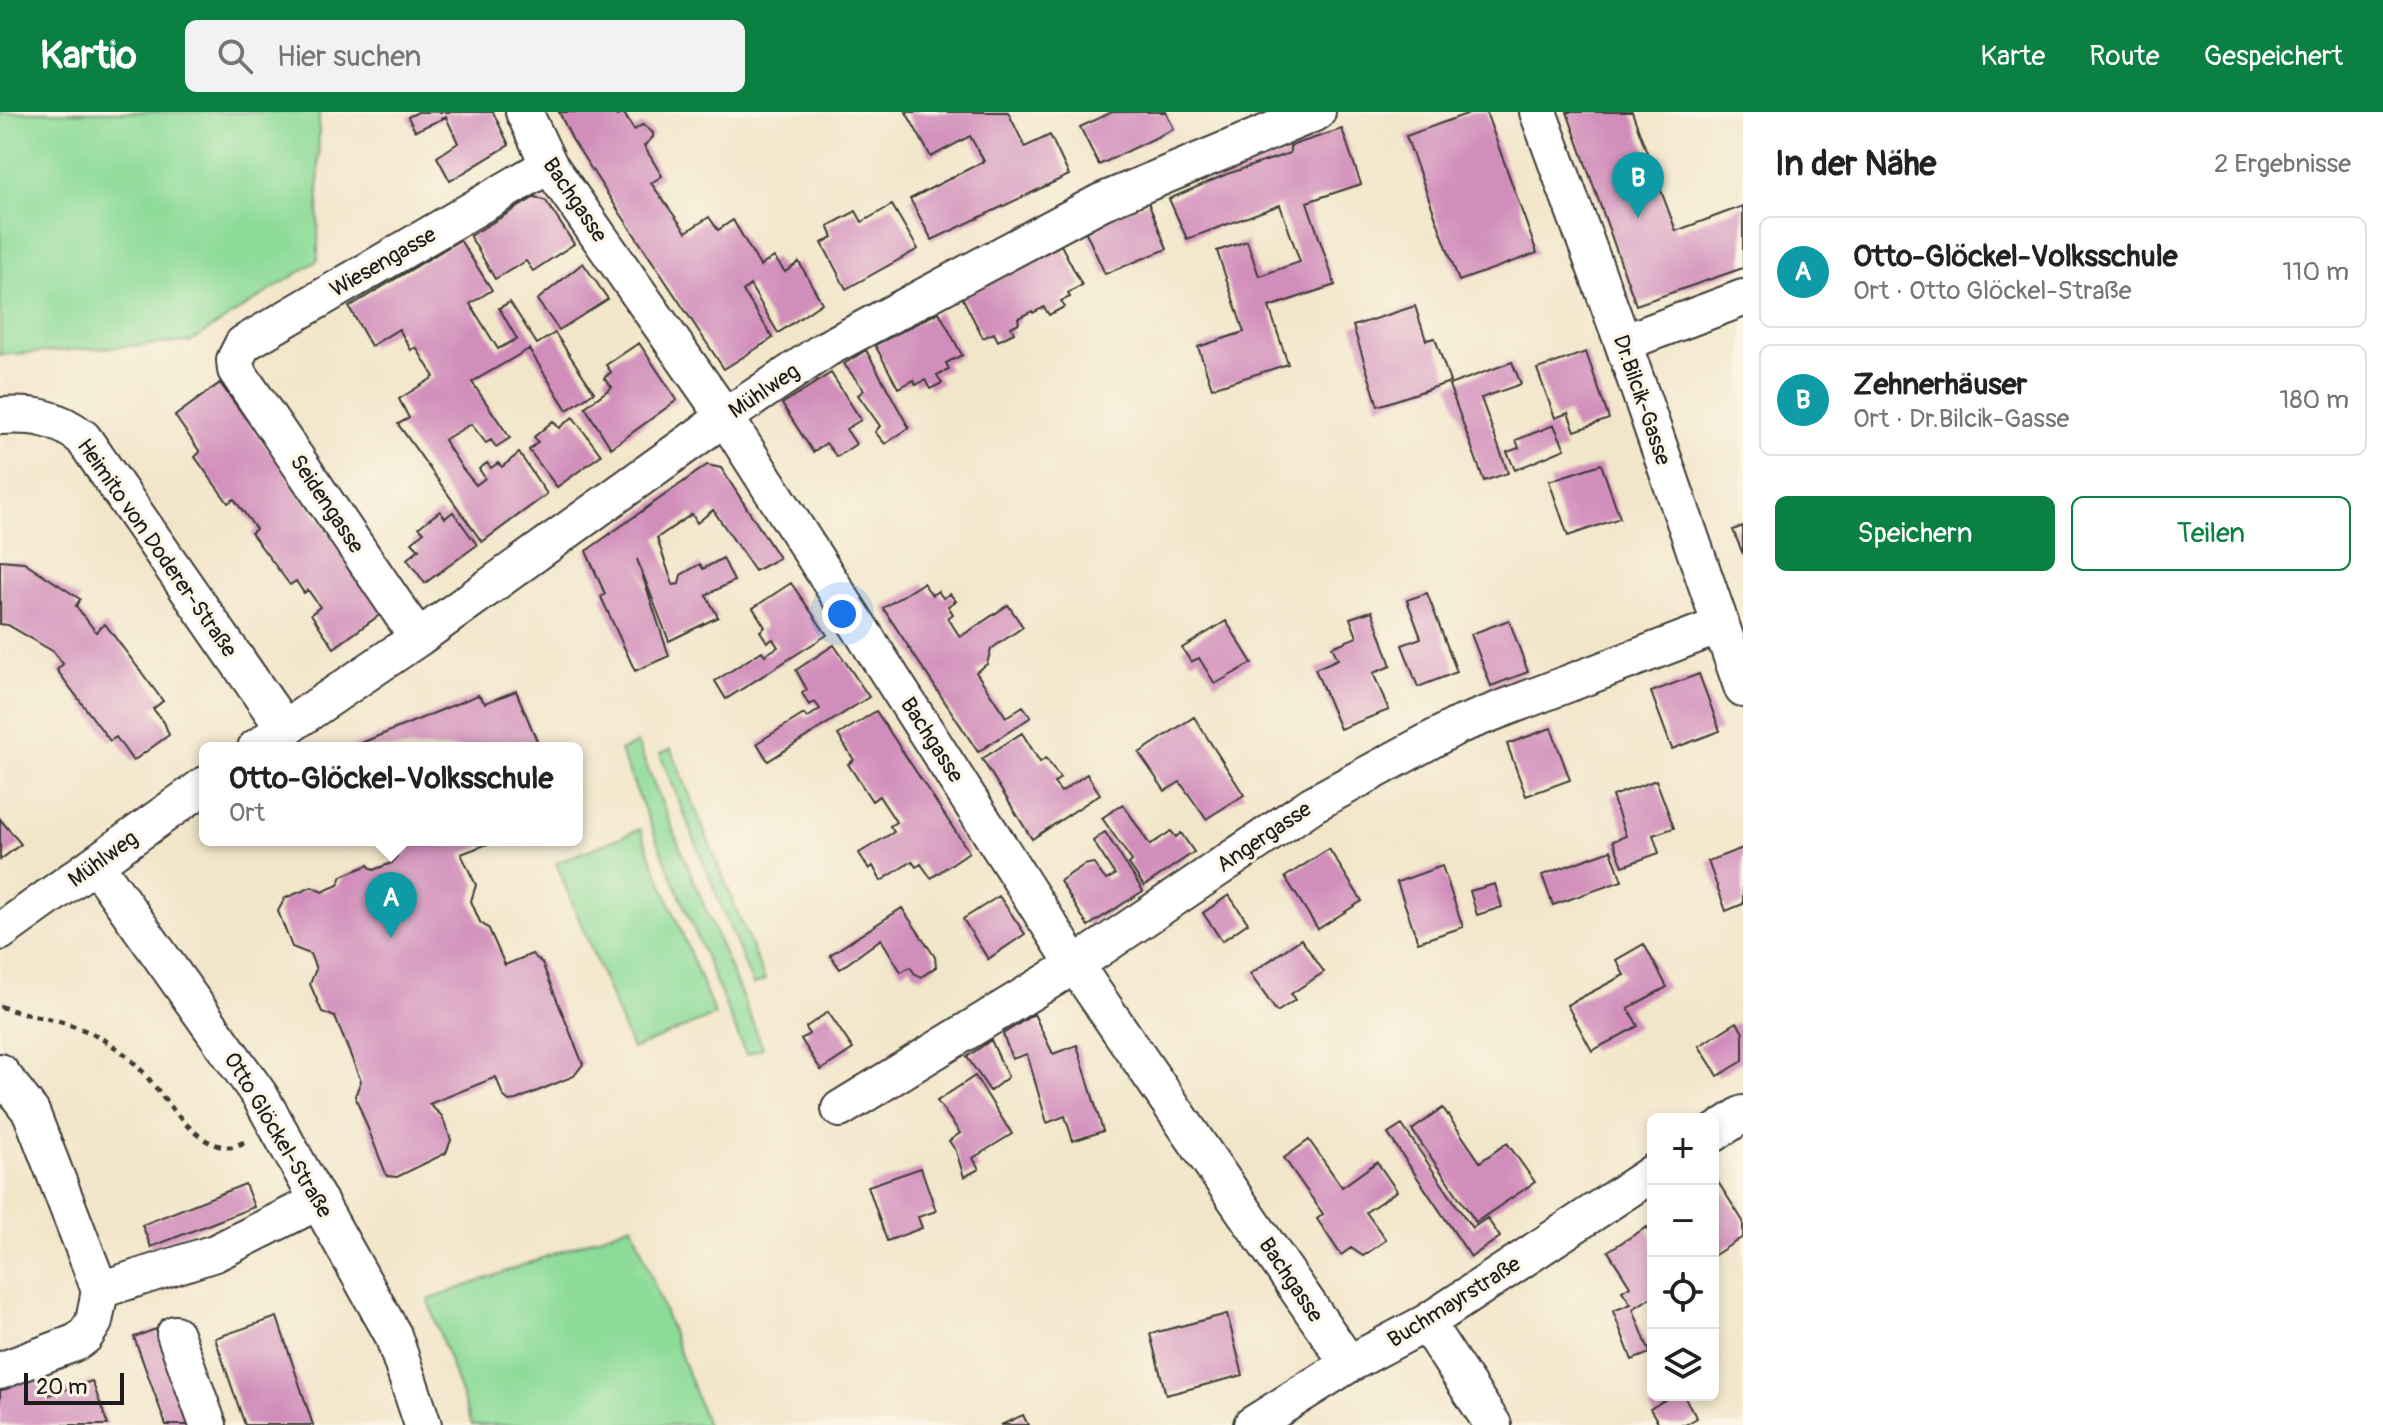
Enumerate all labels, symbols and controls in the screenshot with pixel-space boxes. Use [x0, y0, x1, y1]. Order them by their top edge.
search box [185, 20, 745, 92]
text: Kartio [40, 32, 137, 80]
icon: search [213, 34, 257, 78]
text: Hier suchen [277, 38, 421, 75]
text: Karte [1980, 39, 2045, 74]
text: Route [2089, 39, 2160, 74]
text: Gespeichert [2204, 39, 2343, 74]
text: In der Nähe [1775, 143, 1936, 186]
text: 2 Ergebnisse [2214, 148, 2351, 180]
street label: Bachgasse [537, 152, 614, 248]
pin: B [1612, 152, 1664, 218]
street label: Wiesengasse [325, 220, 441, 304]
text: Otto-Glöckel-Volksschule [1853, 238, 2178, 275]
text: A [1795, 256, 1811, 288]
text: 110 m [2282, 256, 2349, 288]
text: Ort · Otto Glöckel-Straße [1853, 275, 2132, 307]
street label: Dr.Bilcik-Gasse [1607, 331, 1677, 469]
street label: Mühlweg [723, 357, 805, 425]
text: Zehnerhäuser [1853, 366, 2027, 403]
text: B [1796, 384, 1810, 416]
text: 180 m [2279, 384, 2349, 416]
text: Ort · Dr.Bilcik-Gasse [1853, 403, 2069, 435]
street label: Heimito von Doderer-Straße [71, 433, 243, 663]
street label: Seidengasse [284, 449, 370, 559]
button: Speichern [1775, 496, 2055, 571]
button: Teilen [2071, 496, 2351, 571]
your location [822, 594, 862, 634]
street label: Bachgasse [894, 692, 970, 788]
popup [199, 742, 583, 846]
text: Otto-Glöckel-Volksschule [229, 760, 553, 797]
street label: Angergasse [1211, 795, 1317, 879]
text: Ort [229, 797, 265, 829]
street label: Mühlweg [63, 824, 143, 894]
pin: A [365, 872, 417, 938]
street label: Otto Glöckel-Straße [217, 1047, 339, 1223]
map controls [1647, 1113, 1719, 1401]
button: + [1647, 1113, 1719, 1185]
button: − [1647, 1185, 1719, 1257]
street label: Bachgasse [1253, 1232, 1330, 1328]
street label: Buchmayrstraße [1382, 1250, 1526, 1354]
button: locate [1647, 1257, 1719, 1329]
button: layers [1647, 1329, 1719, 1401]
scale bar [24, 1369, 124, 1405]
text: 20 m [36, 1373, 88, 1401]

